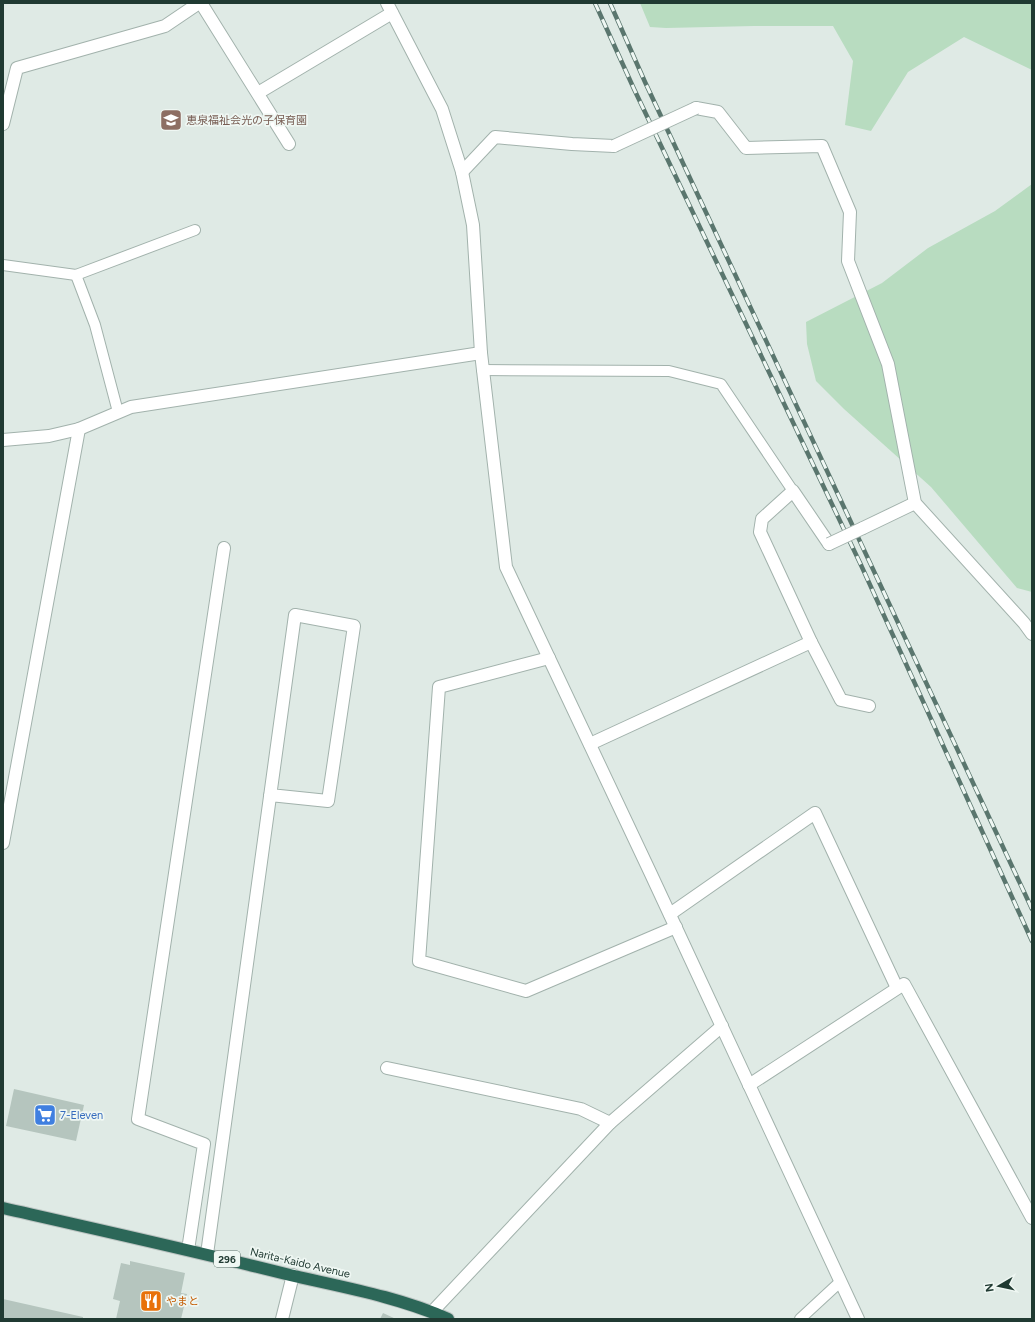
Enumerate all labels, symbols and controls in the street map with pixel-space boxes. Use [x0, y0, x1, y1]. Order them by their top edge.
school or university icon: 恵泉福祉会光の子保育園 [158, 107, 184, 133]
place label: 恵泉福祉会光の子保育園 [186, 114, 307, 127]
supermarket icon: 7-Eleven [32, 1102, 58, 1128]
place label: 7-Eleven [60, 1109, 103, 1122]
street label: Narita-Kaido Avenue [249, 1245, 351, 1281]
road number: 296 [214, 1251, 240, 1267]
north arrow [979, 1266, 1019, 1306]
text: N [983, 1282, 997, 1293]
restaurant icon: やまと [138, 1288, 164, 1314]
place label: やまと [166, 1295, 199, 1308]

